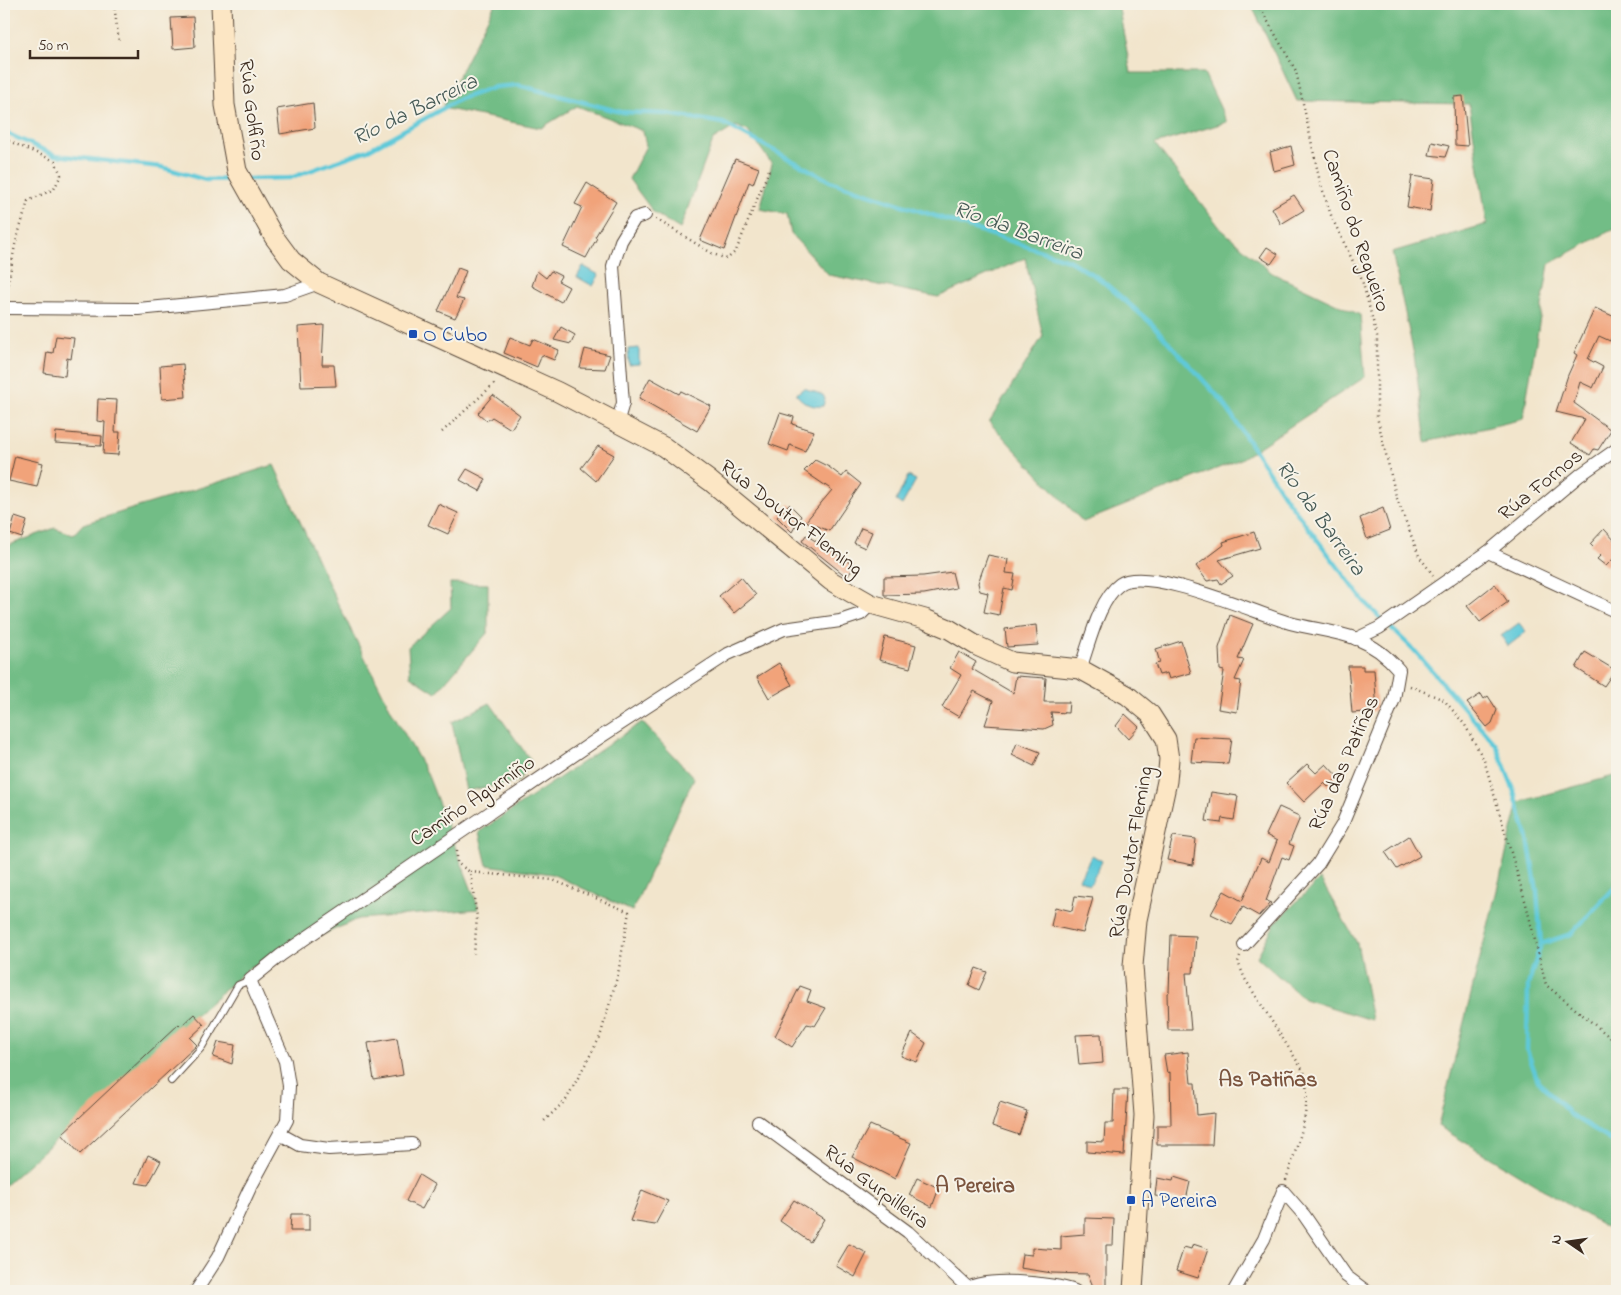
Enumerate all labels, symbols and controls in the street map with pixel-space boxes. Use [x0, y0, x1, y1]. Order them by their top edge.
scale bar [30, 28, 138, 60]
text: 50 m [38, 35, 69, 57]
street label: Rúa Golfiño [230, 58, 272, 163]
water label: Río da Barreira [347, 66, 484, 155]
street label: Camiño do Regueiro [1311, 145, 1397, 317]
water label: Río da Barreira [949, 194, 1088, 270]
place label: O Cubo [423, 321, 488, 351]
marker: O Cubo [407, 328, 419, 340]
street label: Rúa Fornos [1492, 442, 1590, 529]
street label: Rúa Doutor Fleming [712, 453, 869, 586]
water label: Río da Barreira [1267, 454, 1373, 584]
street label: Rúa das Patiñas [1302, 692, 1388, 836]
street label: Camiño Agurniño [404, 748, 543, 856]
street label: Rúa Doutor Fleming [1102, 764, 1164, 941]
district label: As Patiñas [1219, 1065, 1317, 1097]
street label: Rúa Gurpilleira [817, 1138, 935, 1237]
district label: A Pereira [935, 1171, 1015, 1203]
place label: A Pereira [1141, 1187, 1217, 1217]
marker: A Pereira [1125, 1194, 1137, 1206]
north arrow [1544, 1218, 1594, 1268]
text: N [1546, 1232, 1568, 1246]

